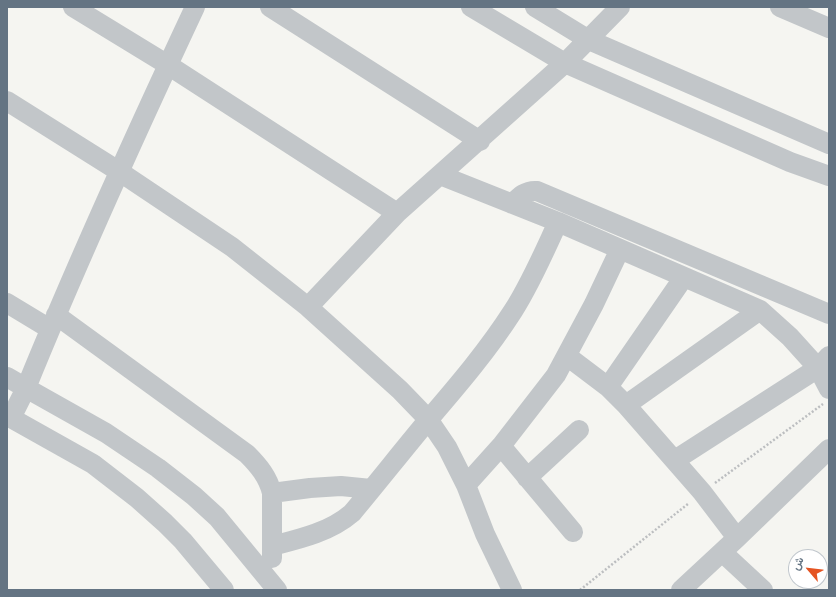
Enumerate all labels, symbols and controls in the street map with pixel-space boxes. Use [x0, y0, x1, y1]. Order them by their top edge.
north arrow [788, 549, 828, 589]
text: ش [789, 555, 807, 572]

